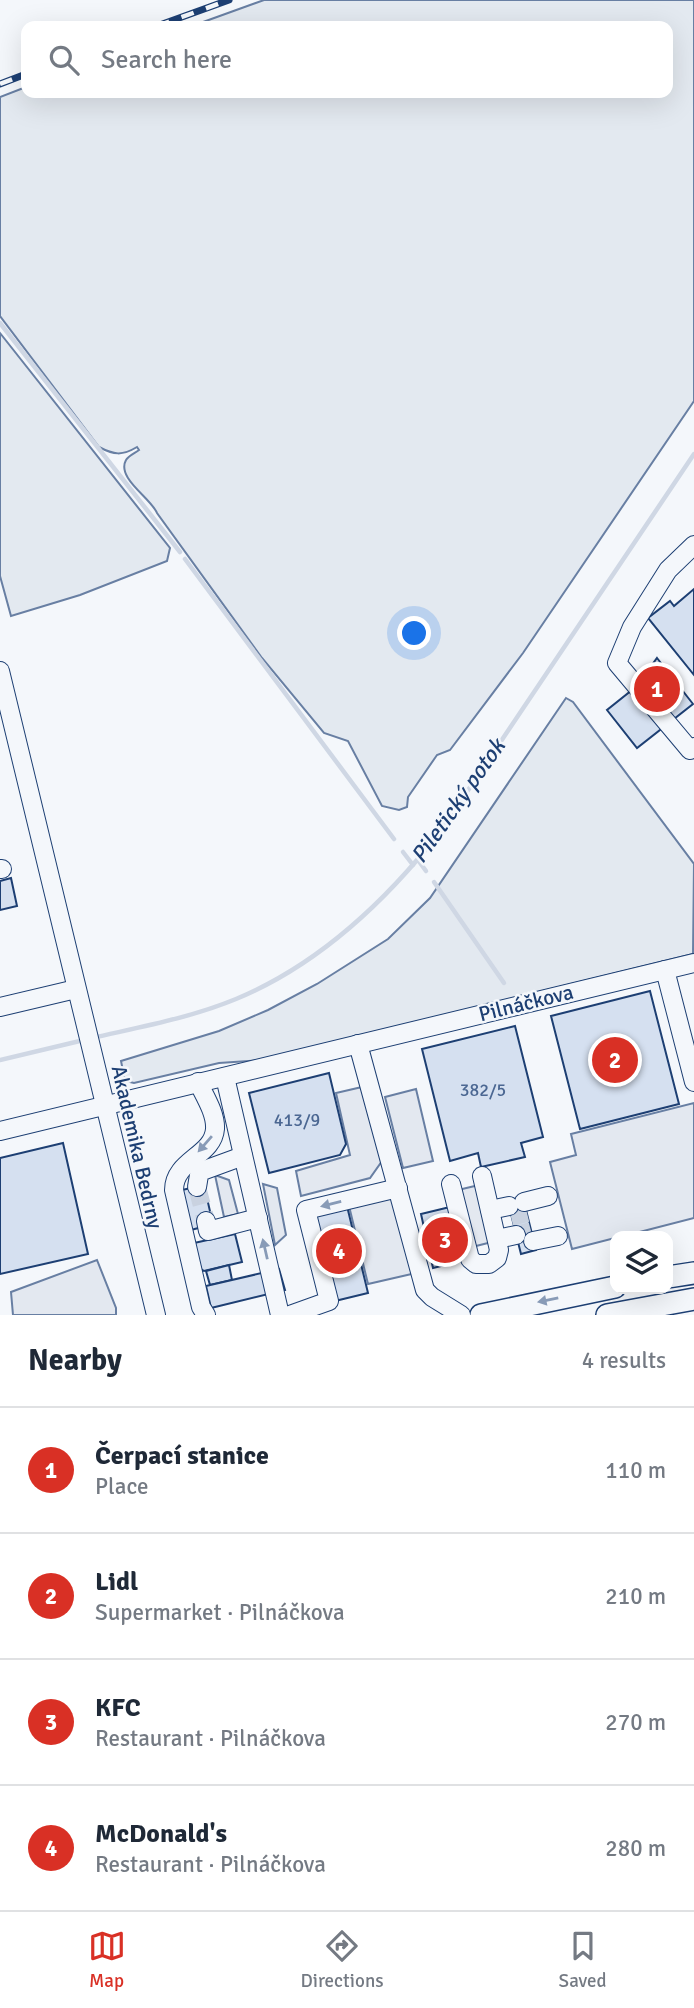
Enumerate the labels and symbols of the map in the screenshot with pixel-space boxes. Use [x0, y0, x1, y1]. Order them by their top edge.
your location [397, 616, 431, 650]
pin: 1 [634, 663, 680, 715]
water label: Piletický potok [404, 731, 513, 869]
street label: Pilnáčkova [476, 979, 576, 1027]
pin: 2 [592, 1034, 638, 1086]
street label: Akademika Bedrny [106, 1063, 168, 1231]
house number: 382/5 [460, 1079, 506, 1101]
house number: 413/9 [274, 1109, 320, 1131]
one-way arrow [198, 1135, 213, 1153]
one-way arrow [320, 1199, 342, 1210]
pin: 3 [422, 1214, 468, 1266]
pin: 4 [316, 1225, 362, 1277]
one-way arrow [259, 1237, 270, 1259]
one-way arrow [537, 1295, 559, 1306]

